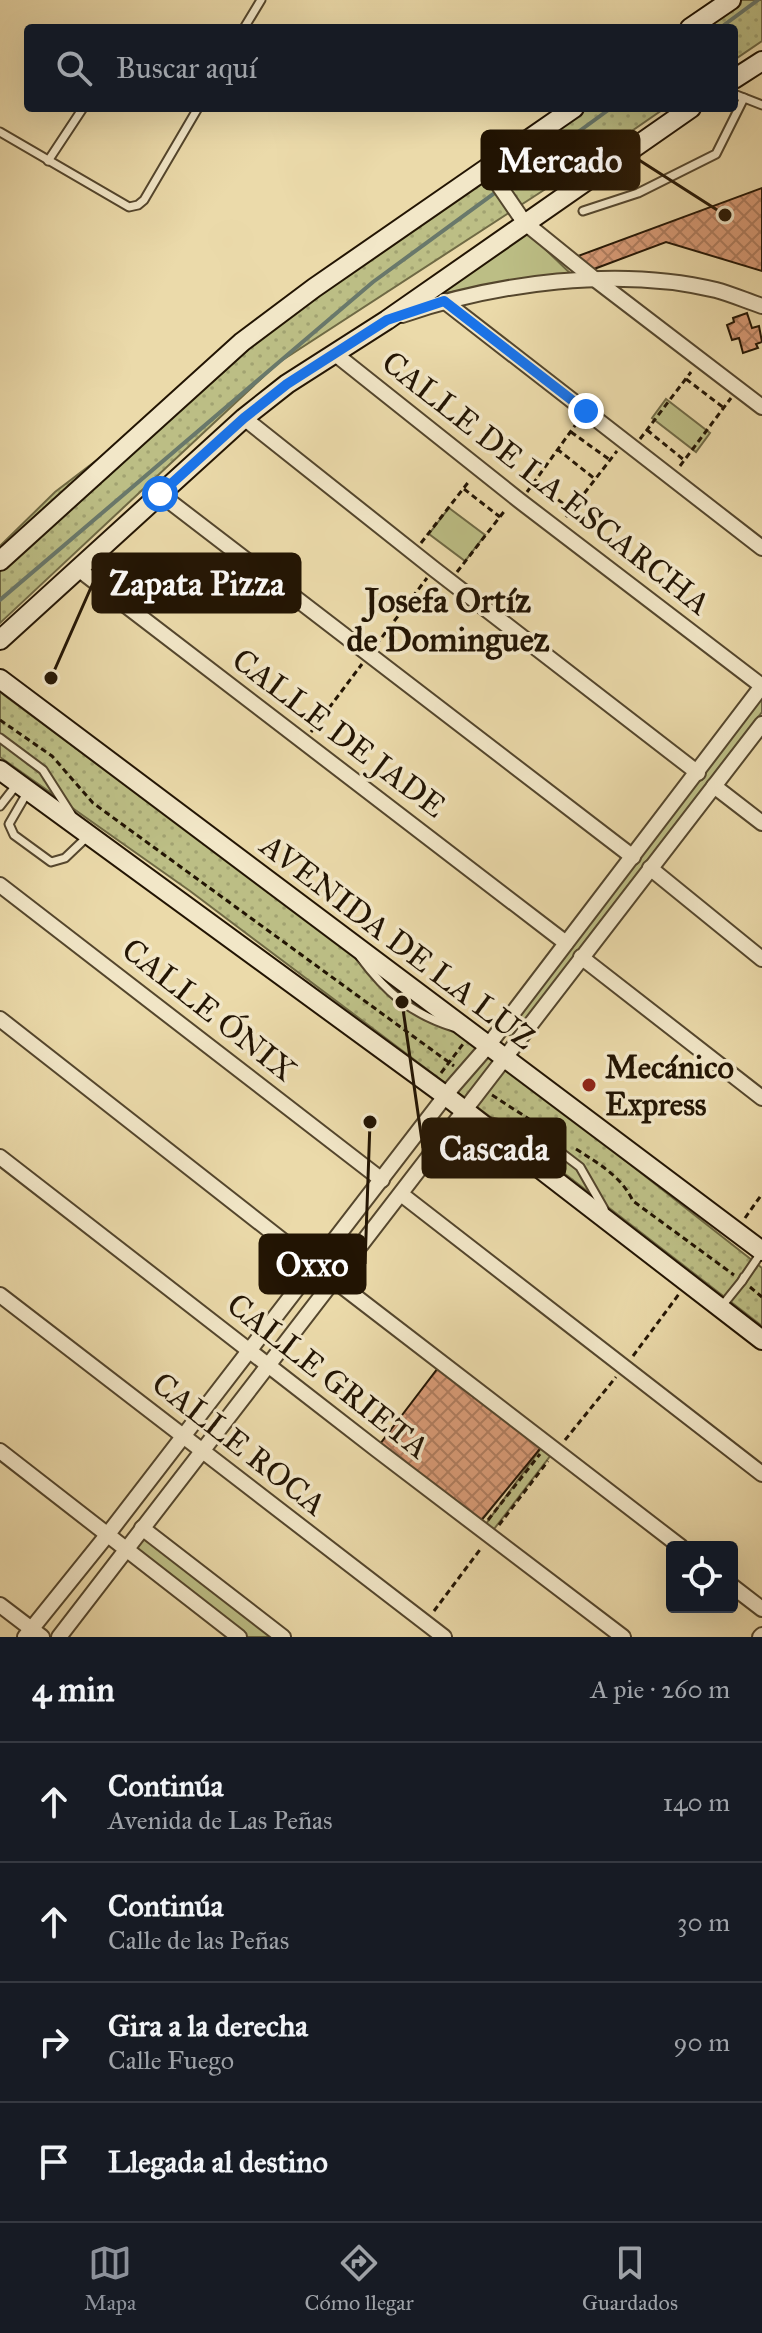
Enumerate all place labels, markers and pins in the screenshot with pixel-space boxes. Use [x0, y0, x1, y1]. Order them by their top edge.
callout: Mercado [482, 131, 639, 189]
callout: Zapata Pizza [93, 554, 300, 612]
place label: Mecánico Express [605, 1048, 734, 1124]
marker: Mecánico Express [580, 1076, 598, 1094]
callout: Cascada [423, 1119, 565, 1177]
callout: Oxxo [260, 1235, 365, 1293]

